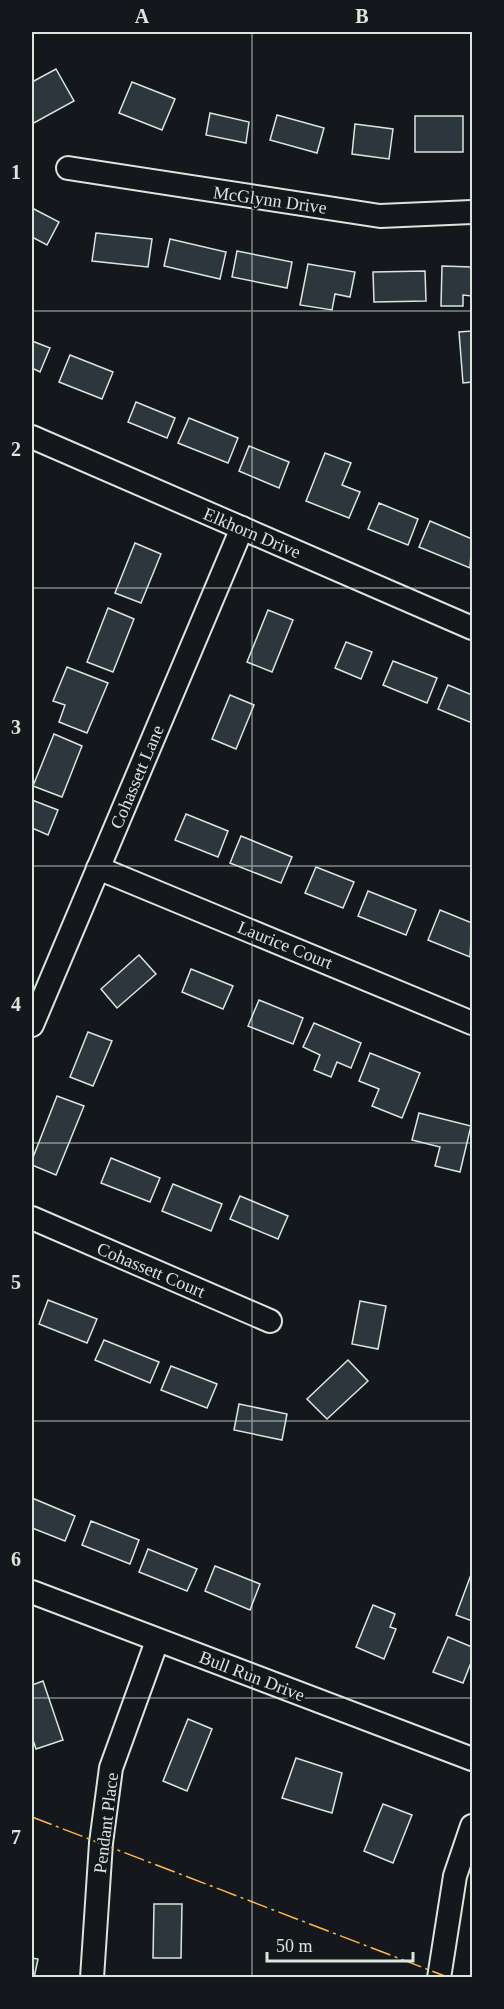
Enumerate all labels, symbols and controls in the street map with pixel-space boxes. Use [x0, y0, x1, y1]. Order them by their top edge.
text: A [135, 5, 150, 27]
text: B [355, 5, 369, 27]
text: 1 [11, 161, 21, 183]
street label: McGlynn Drive [212, 182, 328, 218]
text: 2 [11, 438, 21, 460]
street label: Elkhorn Drive [200, 504, 304, 562]
text: 3 [11, 716, 21, 738]
street label: Cohassett Lane [106, 722, 168, 832]
street label: Laurice Court [235, 917, 335, 973]
text: 4 [11, 993, 21, 1015]
street label: Cohassett Court [94, 1238, 208, 1302]
text: 5 [11, 1271, 21, 1293]
text: 6 [11, 1548, 21, 1570]
street label: Bull Run Drive [197, 1647, 307, 1705]
street label: Pendant Place [90, 1771, 122, 1875]
text: 7 [11, 1826, 21, 1848]
scale bar [267, 1925, 412, 1963]
text: 50 m [276, 1936, 313, 1956]

